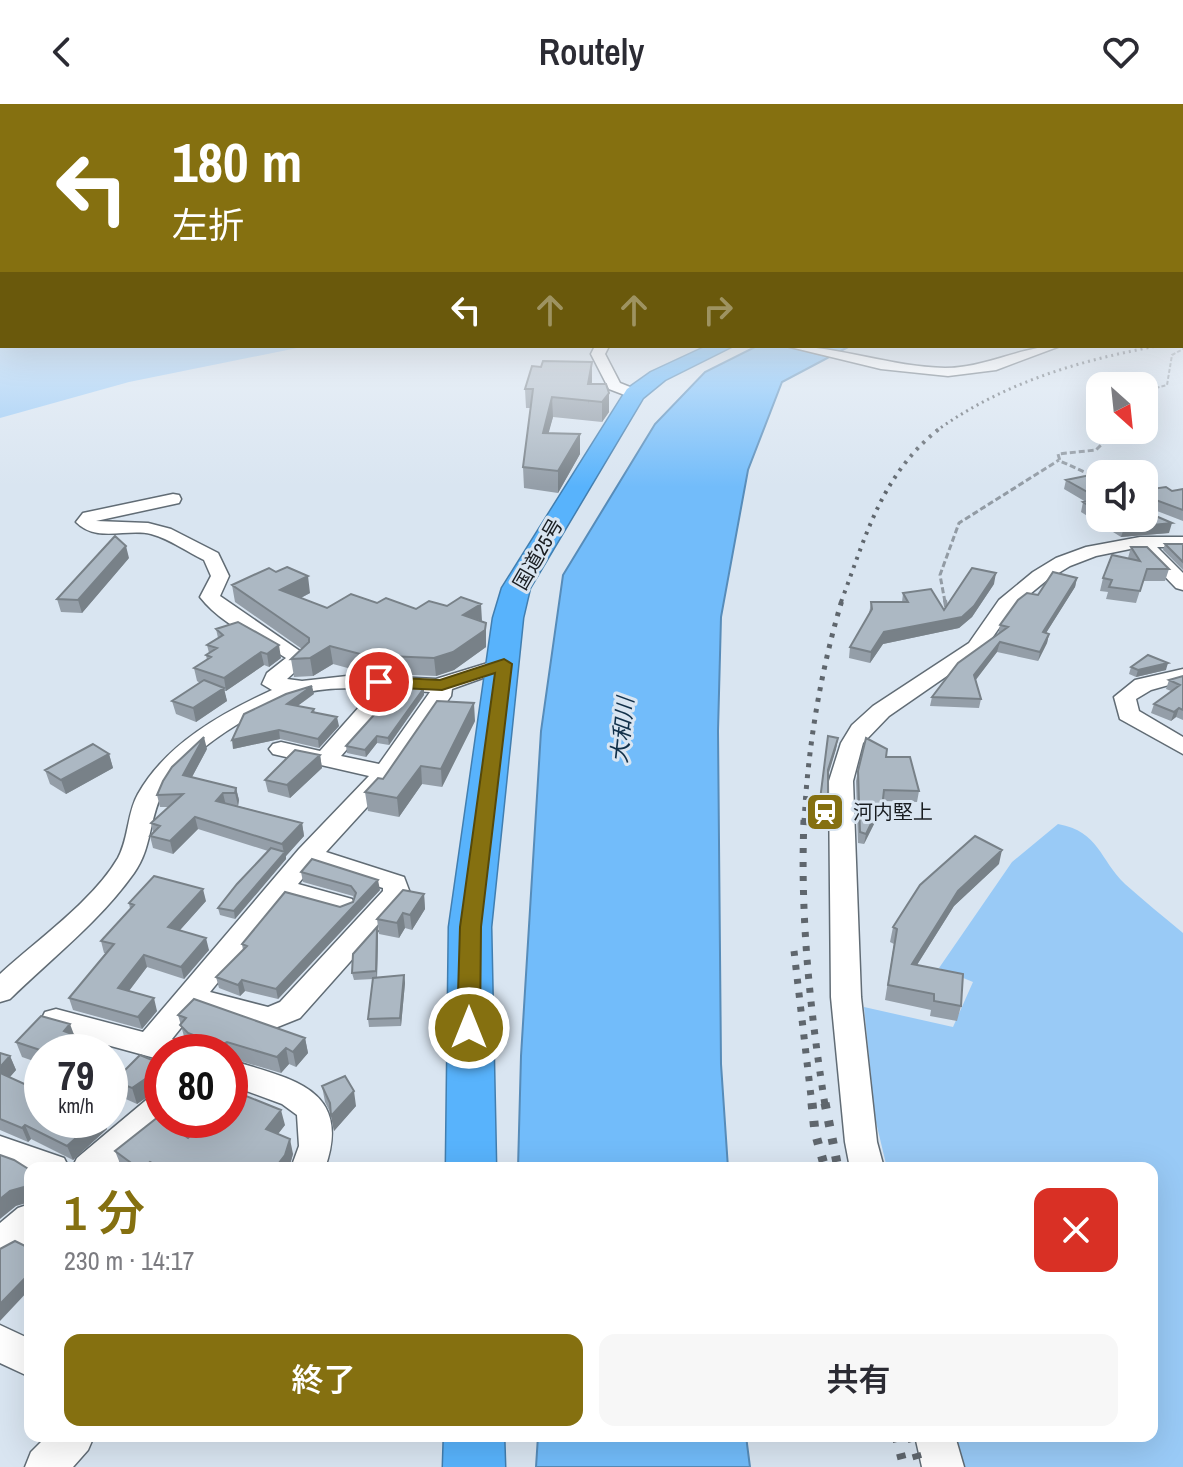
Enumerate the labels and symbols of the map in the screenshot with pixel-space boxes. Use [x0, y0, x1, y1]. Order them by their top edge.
north arrow [1086, 372, 1158, 444]
street label: 国道25号 [506, 513, 569, 594]
pin [345, 648, 413, 716]
water label: 大和川 [604, 694, 641, 764]
station icon: 河内堅上 [804, 791, 846, 833]
place label: 河内堅上 [853, 798, 933, 825]
position arrow [427, 986, 511, 1070]
speed limit sign: 80 [144, 1034, 248, 1138]

